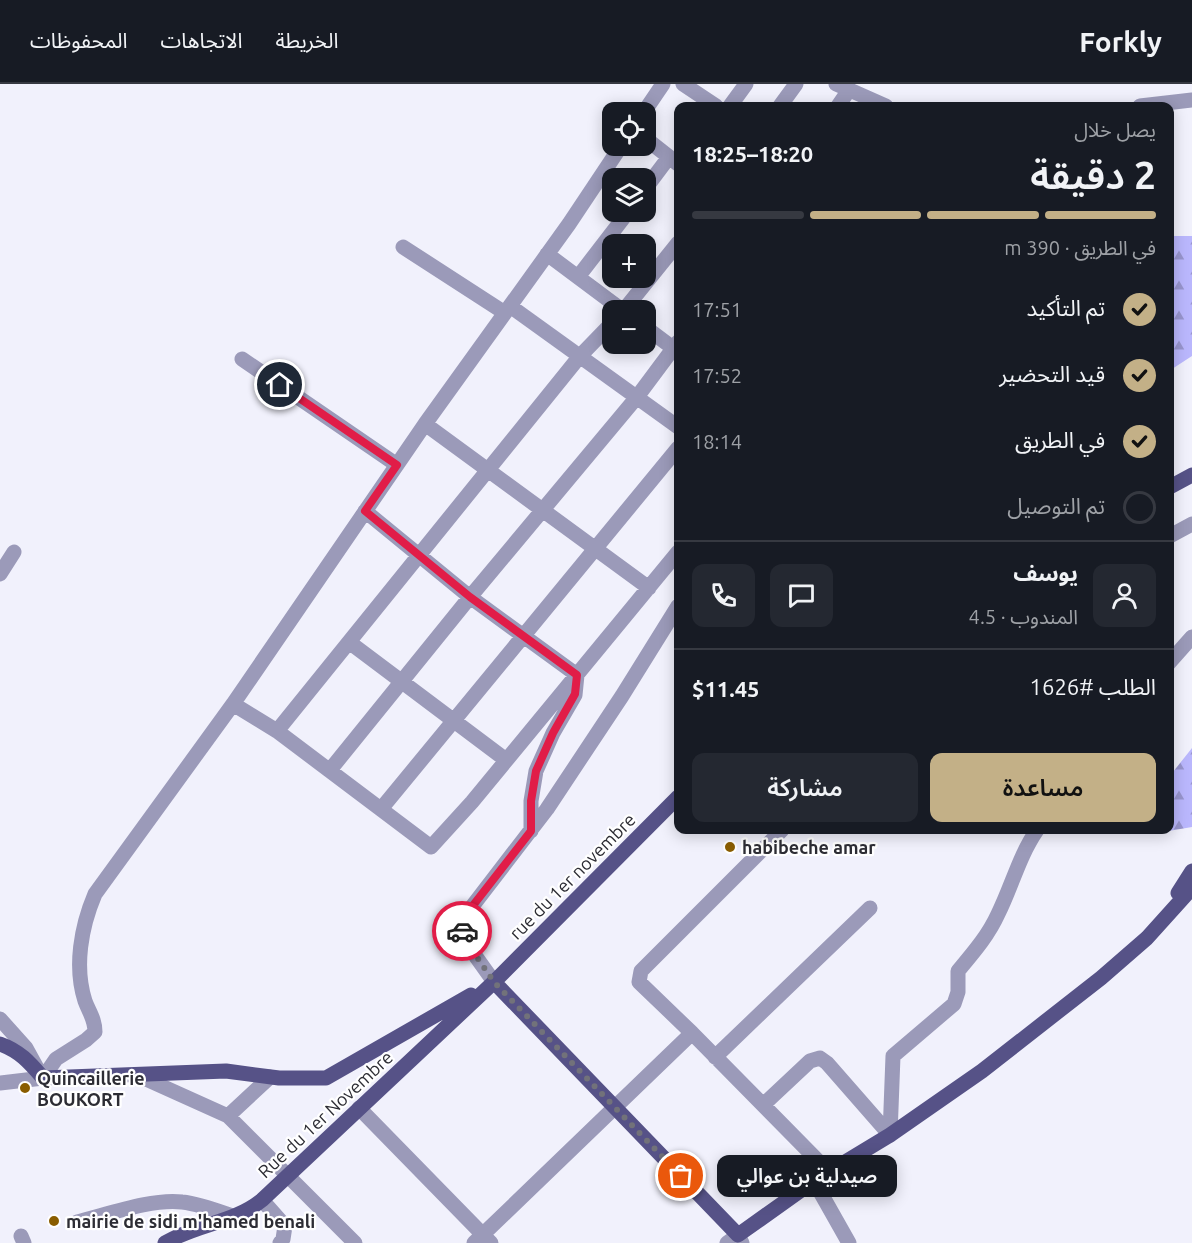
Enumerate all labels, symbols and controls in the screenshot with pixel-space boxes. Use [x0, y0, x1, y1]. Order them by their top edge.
text: Forkly [1079, 26, 1162, 57]
text: المحفوظات [30, 28, 127, 52]
text: الاتجاهات [160, 28, 242, 52]
text: الخريطة [275, 28, 338, 52]
map controls [602, 102, 656, 354]
button: locate [602, 102, 656, 156]
text: يصل خلال [1074, 118, 1156, 141]
text: 18:20–18:25 [692, 141, 813, 166]
text: 2 دقيقة [1030, 153, 1156, 196]
button: layers [602, 168, 656, 222]
button: + [602, 234, 656, 288]
text: في الطريق · 390 m [1004, 236, 1156, 259]
icon: check [1123, 293, 1156, 326]
text: تم التأكيد [1027, 295, 1105, 320]
text: 17:51 [692, 298, 742, 321]
button: − [602, 300, 656, 354]
pin [254, 359, 305, 410]
icon: check [1123, 359, 1156, 392]
text: قيد التحضير [999, 361, 1105, 386]
text: 17:52 [692, 364, 742, 387]
icon: home [263, 368, 296, 401]
icon: check [1123, 425, 1156, 458]
text: في الطريق [1015, 427, 1105, 452]
text: 18:14 [692, 430, 742, 453]
text: تم التوصيل [1007, 493, 1105, 518]
text: يوسف [1013, 560, 1078, 585]
button: phone [692, 564, 755, 627]
button: chat [770, 564, 833, 627]
button: person [1093, 564, 1156, 627]
text: المندوب · 4.5 [969, 605, 1078, 628]
text: الطلب #1626 [1030, 674, 1156, 699]
text: $11.45 [692, 676, 759, 701]
button: مشاركة [692, 753, 918, 822]
button: مساعدة [930, 753, 1156, 822]
street label: rue du 1er novembre [505, 809, 639, 943]
place label: habibeche amar [742, 837, 876, 857]
marker: habibeche amar [723, 840, 737, 854]
courier [432, 901, 492, 961]
icon: car [446, 915, 479, 948]
street label: Rue du 1er Novembre [254, 1047, 396, 1181]
place label: Quincaillerie BOUKORT [37, 1068, 145, 1109]
marker: Quincaillerie BOUKORT [18, 1081, 32, 1095]
pin [655, 1150, 706, 1201]
callout: صيدلية بن عوالي [717, 1155, 897, 1197]
icon: bag [664, 1159, 697, 1192]
text: صيدلية بن عوالي [737, 1164, 877, 1187]
place label: mairie de sidi m'hamed benali [66, 1211, 315, 1231]
marker: mairie de sidi m'hamed benali [47, 1214, 61, 1228]

